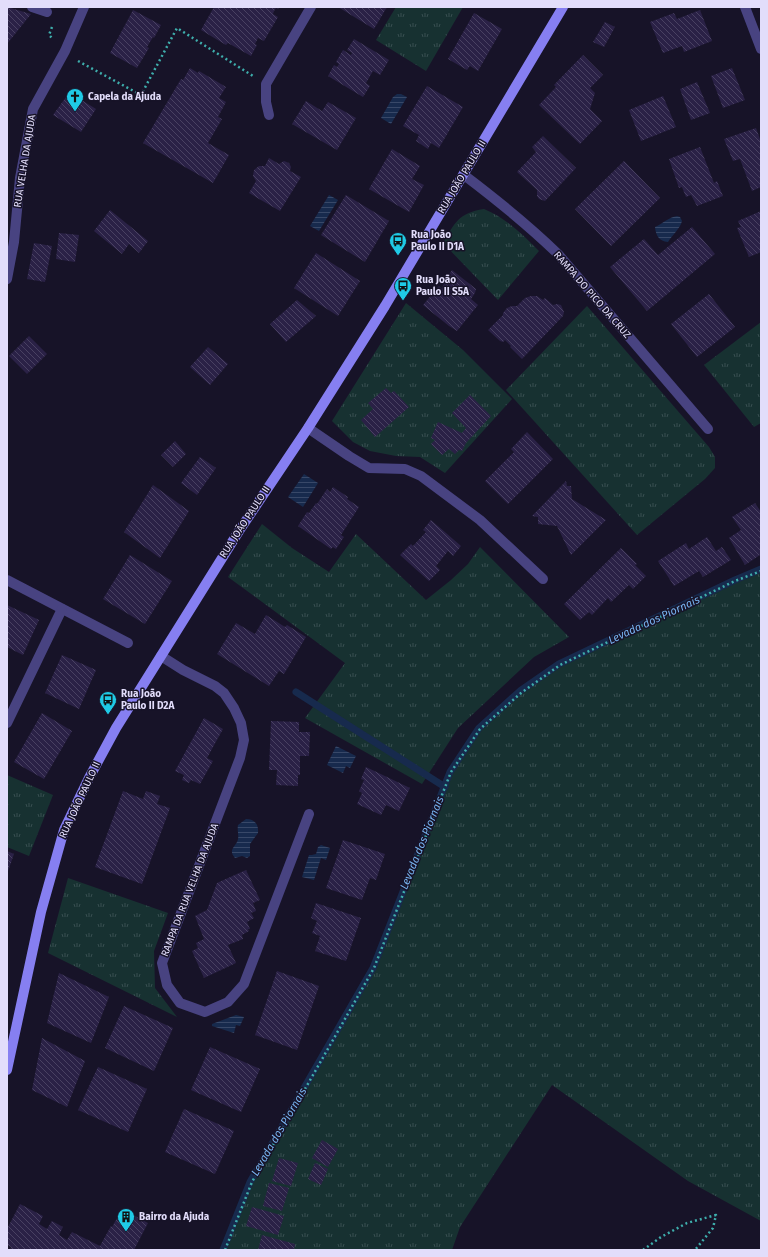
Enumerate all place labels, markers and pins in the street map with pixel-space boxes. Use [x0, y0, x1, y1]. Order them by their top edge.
church icon: Capela da Ajuda [65, 87, 85, 112]
place label: Capela da Ajuda [88, 91, 162, 103]
place label: Rua João Paulo II D1A [411, 229, 465, 253]
bus stop icon: Rua João Paulo II D1A [388, 231, 408, 256]
place label: Rua João Paulo II S5A [416, 274, 470, 298]
bus stop icon: Rua João Paulo II S5A [393, 276, 413, 301]
place label: Rua João Paulo II D2A [121, 688, 175, 712]
bus stop icon: Rua João Paulo II D2A [98, 690, 118, 715]
building icon: Bairro da Ajuda [116, 1207, 136, 1232]
place label: Bairro da Ajuda [139, 1211, 210, 1223]

